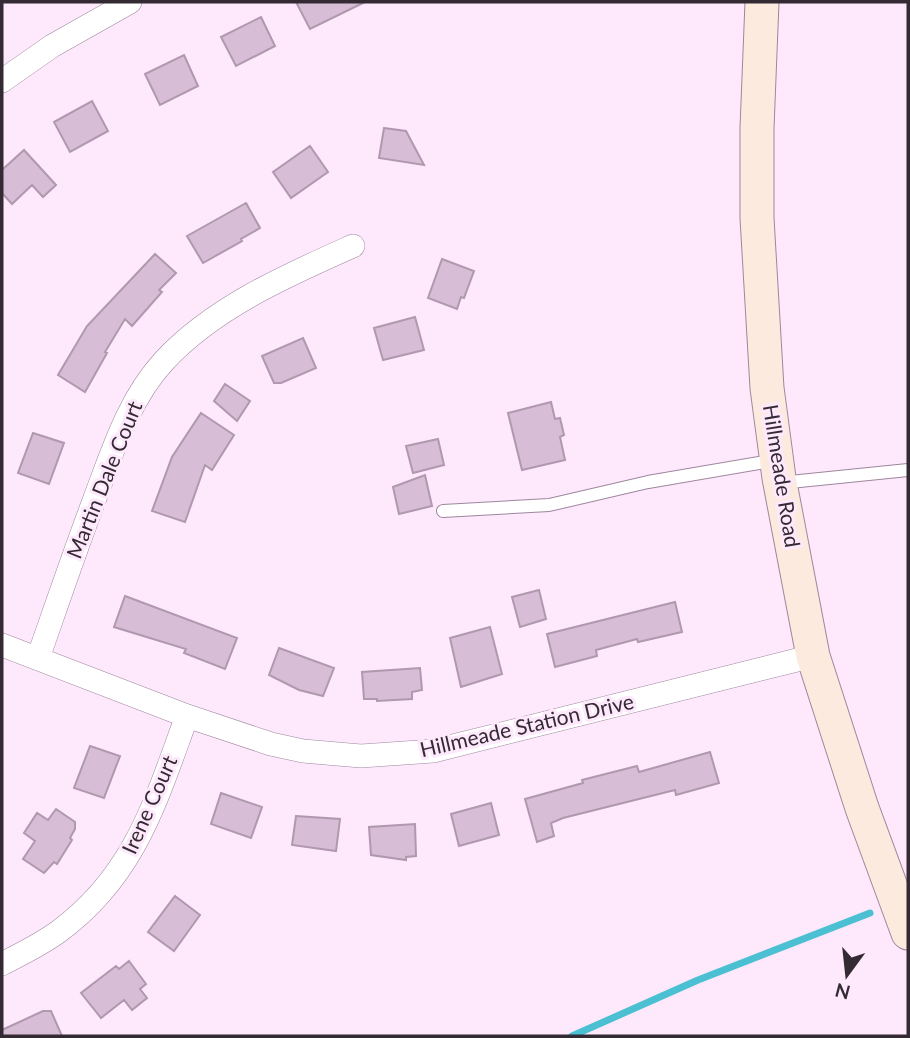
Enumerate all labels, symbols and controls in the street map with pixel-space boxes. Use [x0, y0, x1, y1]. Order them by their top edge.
street label: Martin Dale Court [61, 397, 147, 562]
street label: Hillmeade Road [759, 402, 806, 549]
street label: Hillmeade Station Drive [417, 688, 636, 761]
street label: Irene Court [116, 751, 182, 857]
north arrow [812, 940, 882, 1010]
text: N [832, 979, 853, 1005]

